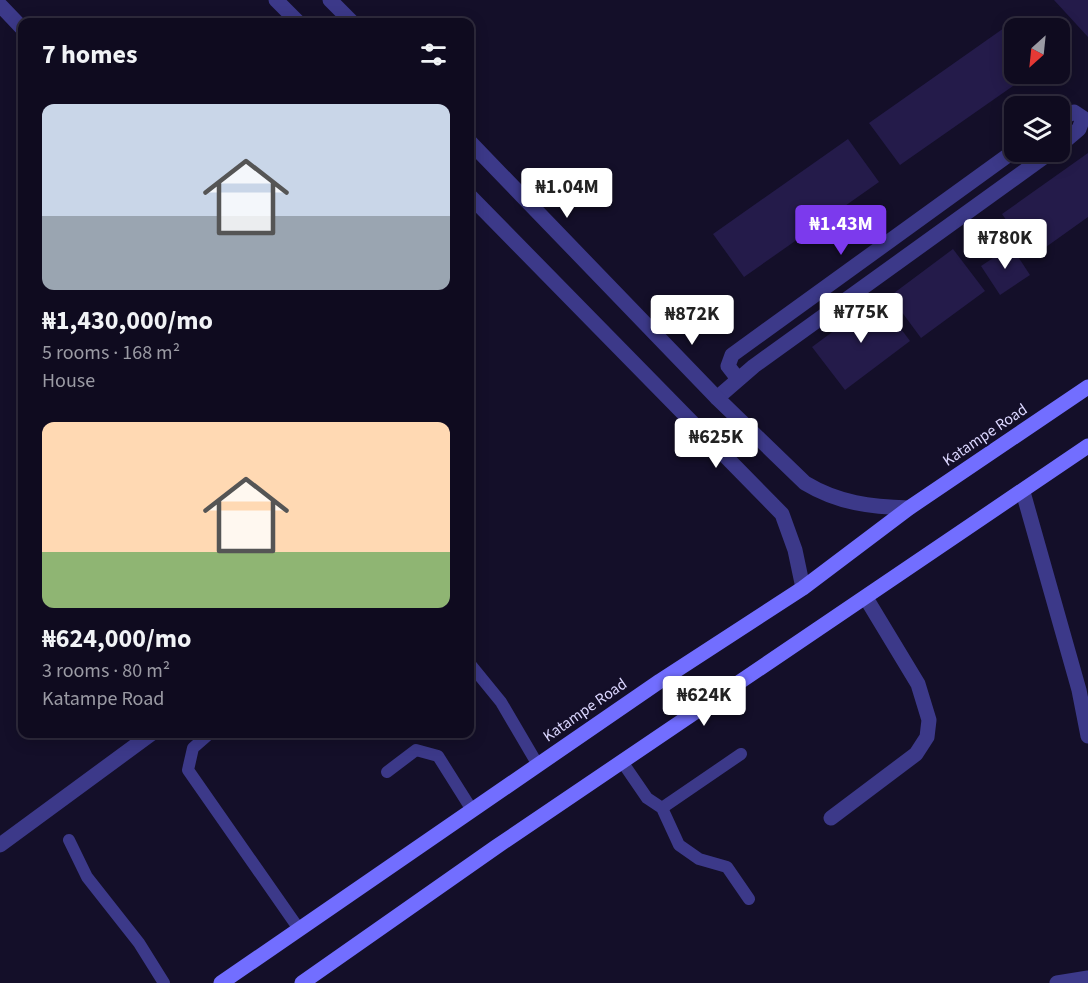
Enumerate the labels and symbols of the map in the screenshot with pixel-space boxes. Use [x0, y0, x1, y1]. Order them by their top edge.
north arrow [1004, 18, 1070, 84]
pin: ₦1.04M [518, 168, 616, 219]
pin: ₦1.43M [792, 205, 890, 256]
pin: ₦780K [963, 219, 1047, 270]
pin: ₦775K [819, 293, 903, 344]
pin: ₦872K [650, 295, 734, 346]
street label: Katampe Road [938, 399, 1032, 471]
pin: ₦625K [674, 418, 758, 469]
street label: Katampe Road [539, 673, 631, 747]
pin: ₦624K [662, 676, 746, 727]

